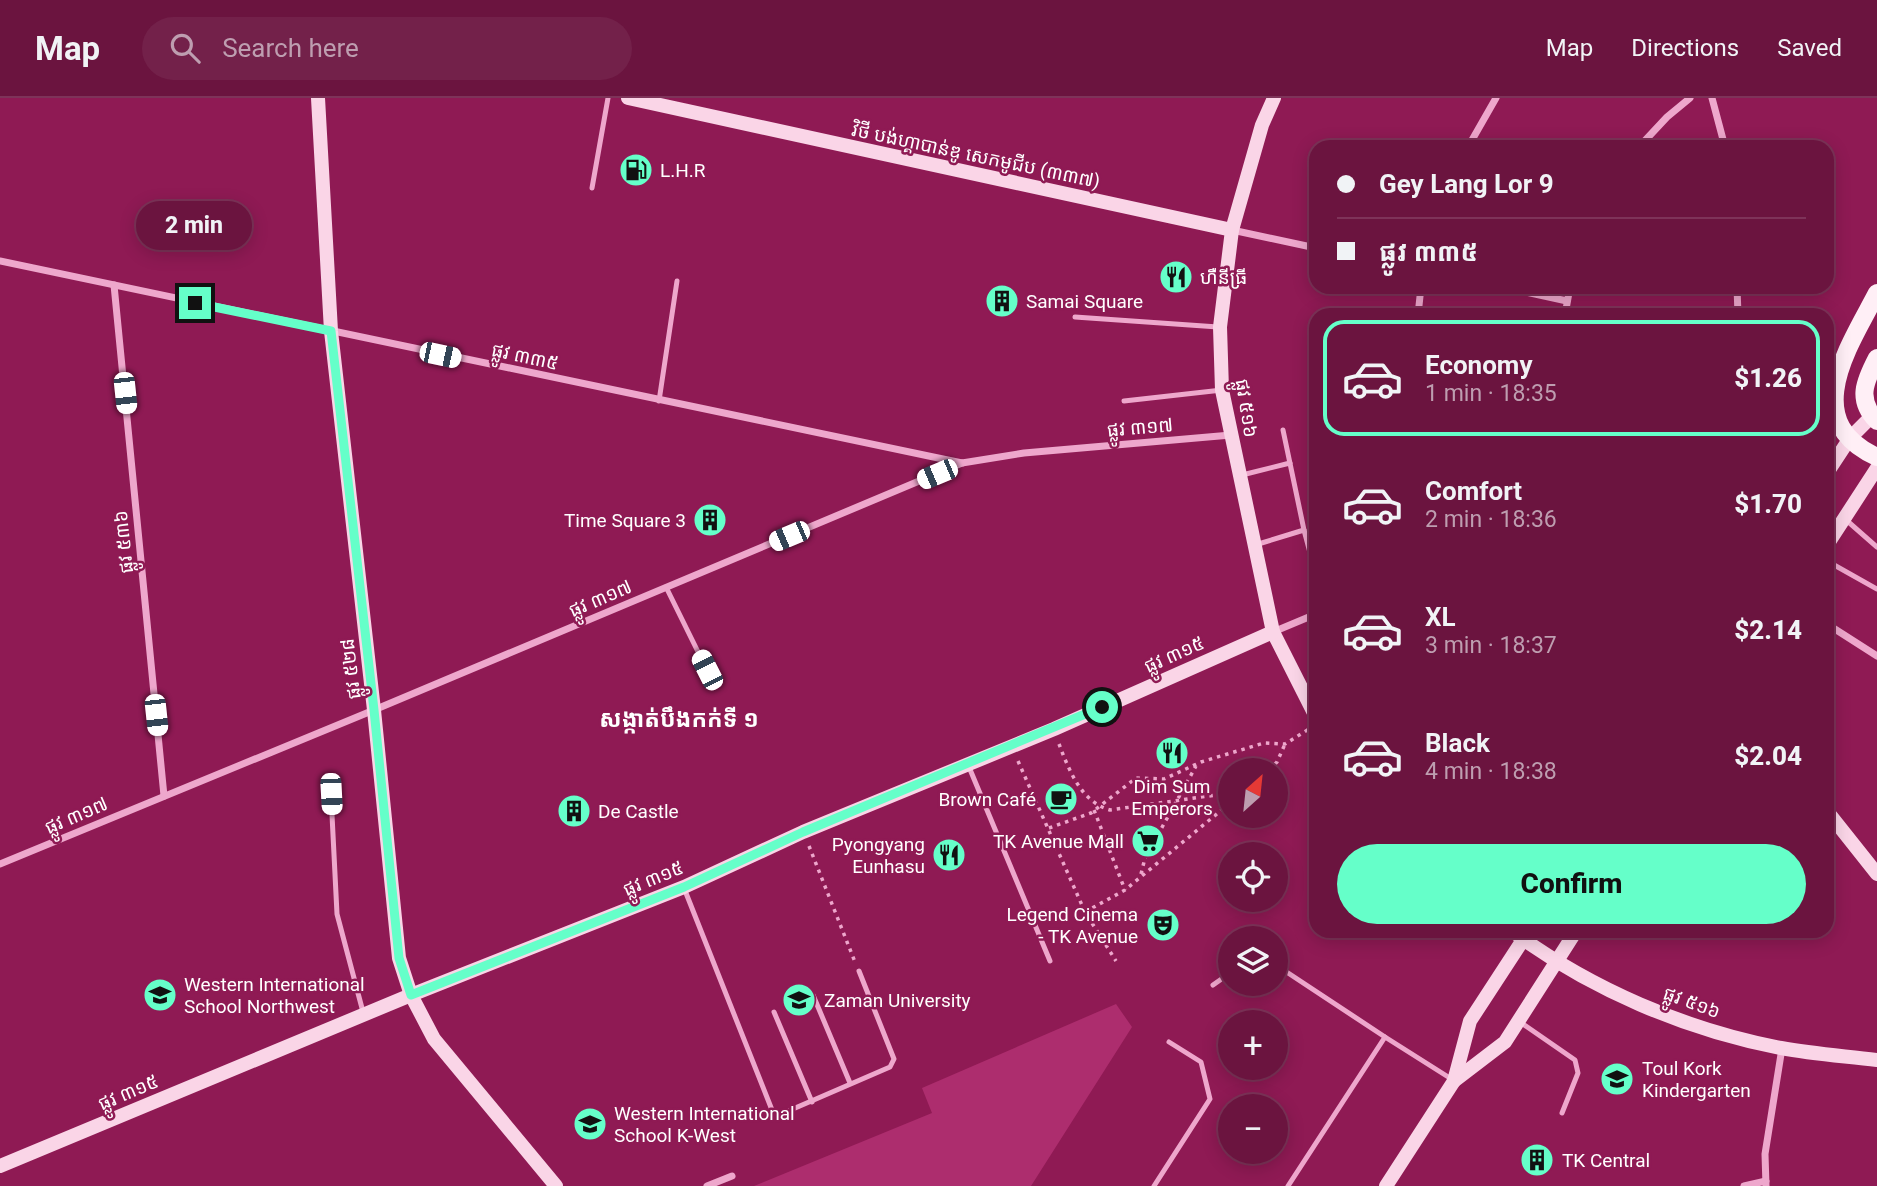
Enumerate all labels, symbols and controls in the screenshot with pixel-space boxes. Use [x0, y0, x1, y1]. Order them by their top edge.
search box [142, 17, 632, 80]
text: Map [35, 29, 100, 68]
icon: search [166, 29, 204, 67]
text: Search here [222, 33, 359, 63]
text: Map [1546, 34, 1593, 62]
text: Directions [1631, 34, 1739, 62]
text: Saved [1777, 34, 1842, 62]
street label: វិថី បង់ហ្គាបាន់ឌូ សេកមូជីប (៣៣៧) [849, 118, 1102, 194]
fuel station icon: L.H.R [617, 151, 655, 189]
place label: L.H.R [660, 159, 706, 182]
text: Gey Lang Lor 9 [1379, 169, 1554, 199]
callout: 2 min [137, 202, 253, 250]
text: 2 min [165, 212, 223, 239]
text: ផ្លូវ ៣៣៥ [1379, 237, 1478, 267]
restaurant icon: ហឺនីធ្រី [1157, 258, 1195, 296]
place label: ហឺនីធ្រី [1200, 266, 1247, 289]
building icon: Samai Square [983, 282, 1021, 320]
route end [179, 287, 211, 319]
place label: Samai Square [1026, 290, 1143, 313]
street label: ផ្លូវ ៣៣៥ [488, 338, 560, 380]
car [418, 340, 463, 370]
icon: car [1341, 347, 1404, 410]
text: Economy [1425, 350, 1532, 380]
text: $1.26 [1734, 363, 1802, 393]
car [113, 371, 138, 415]
street label: ផ្លូវ ៥១៦ [1225, 377, 1262, 440]
text: 1 min · 18:35 [1425, 380, 1557, 407]
street label: ផ្លូវ ៣១៧ [1106, 413, 1175, 447]
car [914, 456, 961, 492]
icon: car [1341, 473, 1404, 536]
text: Comfort [1425, 476, 1522, 506]
text: $1.70 [1734, 489, 1802, 519]
building icon: Time Square 3 [691, 501, 729, 539]
text: 2 min · 18:36 [1425, 506, 1557, 533]
street label: ផ្លូវ ៥៣៦ [109, 509, 144, 575]
place label: Time Square 3 [564, 509, 686, 532]
car [766, 518, 813, 554]
street label: ផ្លូវ ៣១៧ [565, 575, 637, 627]
icon: car [1341, 599, 1404, 662]
text: XL [1425, 602, 1456, 632]
text: $2.14 [1734, 615, 1802, 645]
street label: ផ្លូវ ៣១៥ [1141, 631, 1210, 683]
text: 3 min · 18:37 [1425, 632, 1557, 659]
street label: ផ្លូវ ៥២៨ [335, 636, 371, 701]
car [689, 647, 726, 693]
route start [1086, 691, 1118, 723]
car [144, 693, 169, 737]
district label: សង្កាត់បឹងកក់ទី ១ [599, 706, 759, 734]
icon: car [1341, 725, 1404, 788]
text: Black [1425, 728, 1490, 758]
restaurant icon: Dim Sum Emperors [1153, 734, 1191, 772]
text: $2.04 [1734, 741, 1802, 771]
north arrow [1218, 758, 1288, 828]
map controls [1218, 758, 1288, 1164]
text: 4 min · 18:38 [1425, 758, 1557, 785]
car [320, 772, 343, 816]
place label: Dim Sum Emperors [1131, 775, 1213, 820]
cafe icon: Brown Café [1042, 780, 1080, 818]
place label: Brown Café [938, 788, 1036, 811]
street label: ផ្លូវ ៣១៧ [41, 792, 113, 844]
building icon: De Castle [555, 792, 593, 830]
place label: De Castle [598, 800, 679, 823]
supermarket icon: TK Avenue Mall [1129, 822, 1167, 860]
place label: TK Avenue Mall [993, 830, 1124, 853]
place label: Pyongyang Eunhasu [832, 833, 925, 878]
restaurant icon: Pyongyang Eunhasu [930, 836, 968, 874]
button: locate [1218, 842, 1288, 912]
button: Confirm [1337, 844, 1806, 924]
street label: ផ្លូវ ៣១៥ [619, 856, 689, 906]
place label: Legend Cinema - TK Avenue [1006, 903, 1138, 948]
theatre icon: Legend Cinema - TK Avenue [1144, 906, 1182, 944]
button: layers [1218, 926, 1288, 996]
place label: Western International School Northwest [184, 973, 365, 1018]
school or university icon: Western International School Northwest [141, 976, 179, 1014]
school or university icon: Zaman University [780, 981, 818, 1019]
street label: ផ្លូវ ៥១៦ [1658, 982, 1724, 1029]
place label: Zaman University [824, 989, 971, 1012]
button: + [1218, 1010, 1288, 1080]
place label: Toul Kork Kindergarten [1642, 1057, 1751, 1102]
school or university icon: Toul Kork Kindergarten [1598, 1060, 1636, 1098]
street label: ផ្លូវ ៣១៥ [94, 1069, 164, 1121]
button: − [1218, 1094, 1288, 1164]
place label: Western International School K-West [614, 1102, 795, 1147]
school or university icon: Western International School K-West [571, 1105, 609, 1143]
building icon: TK Central [1518, 1141, 1556, 1179]
place label: TK Central [1562, 1149, 1650, 1172]

